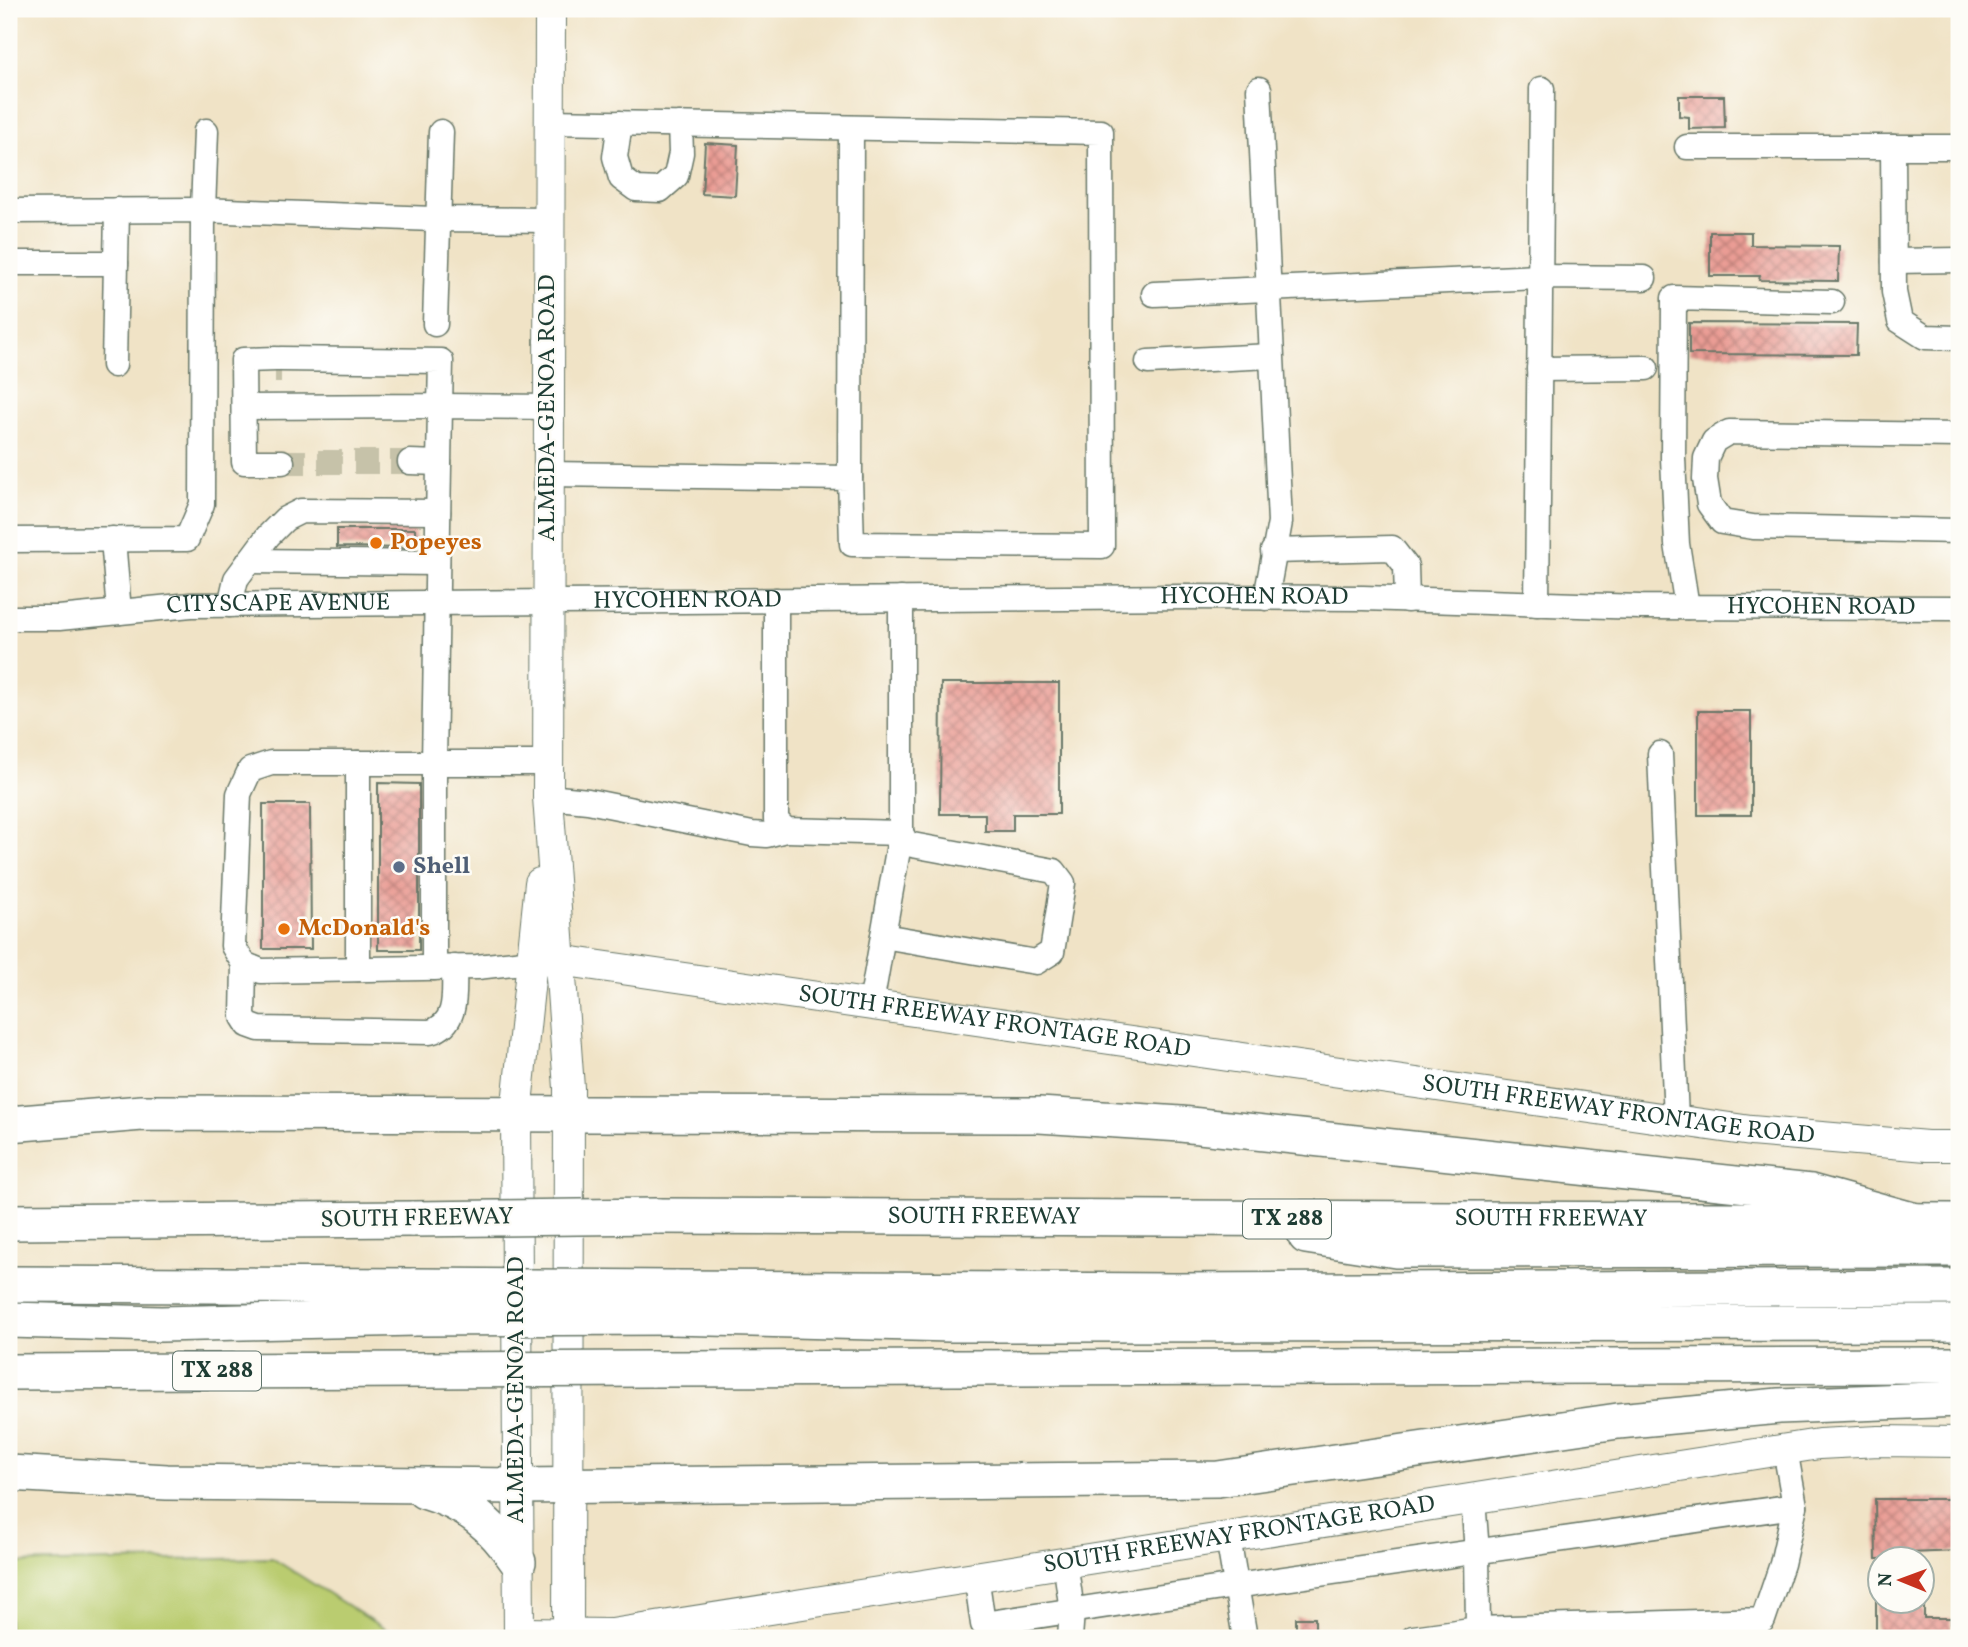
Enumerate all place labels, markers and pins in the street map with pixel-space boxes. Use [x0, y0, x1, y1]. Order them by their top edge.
place label: Popeyes [390, 526, 482, 560]
marker: Popeyes [368, 535, 384, 551]
place label: Shell [413, 850, 470, 884]
marker: Shell [391, 859, 407, 875]
place label: McDonald's [298, 912, 430, 946]
marker: McDonald's [276, 921, 292, 937]

